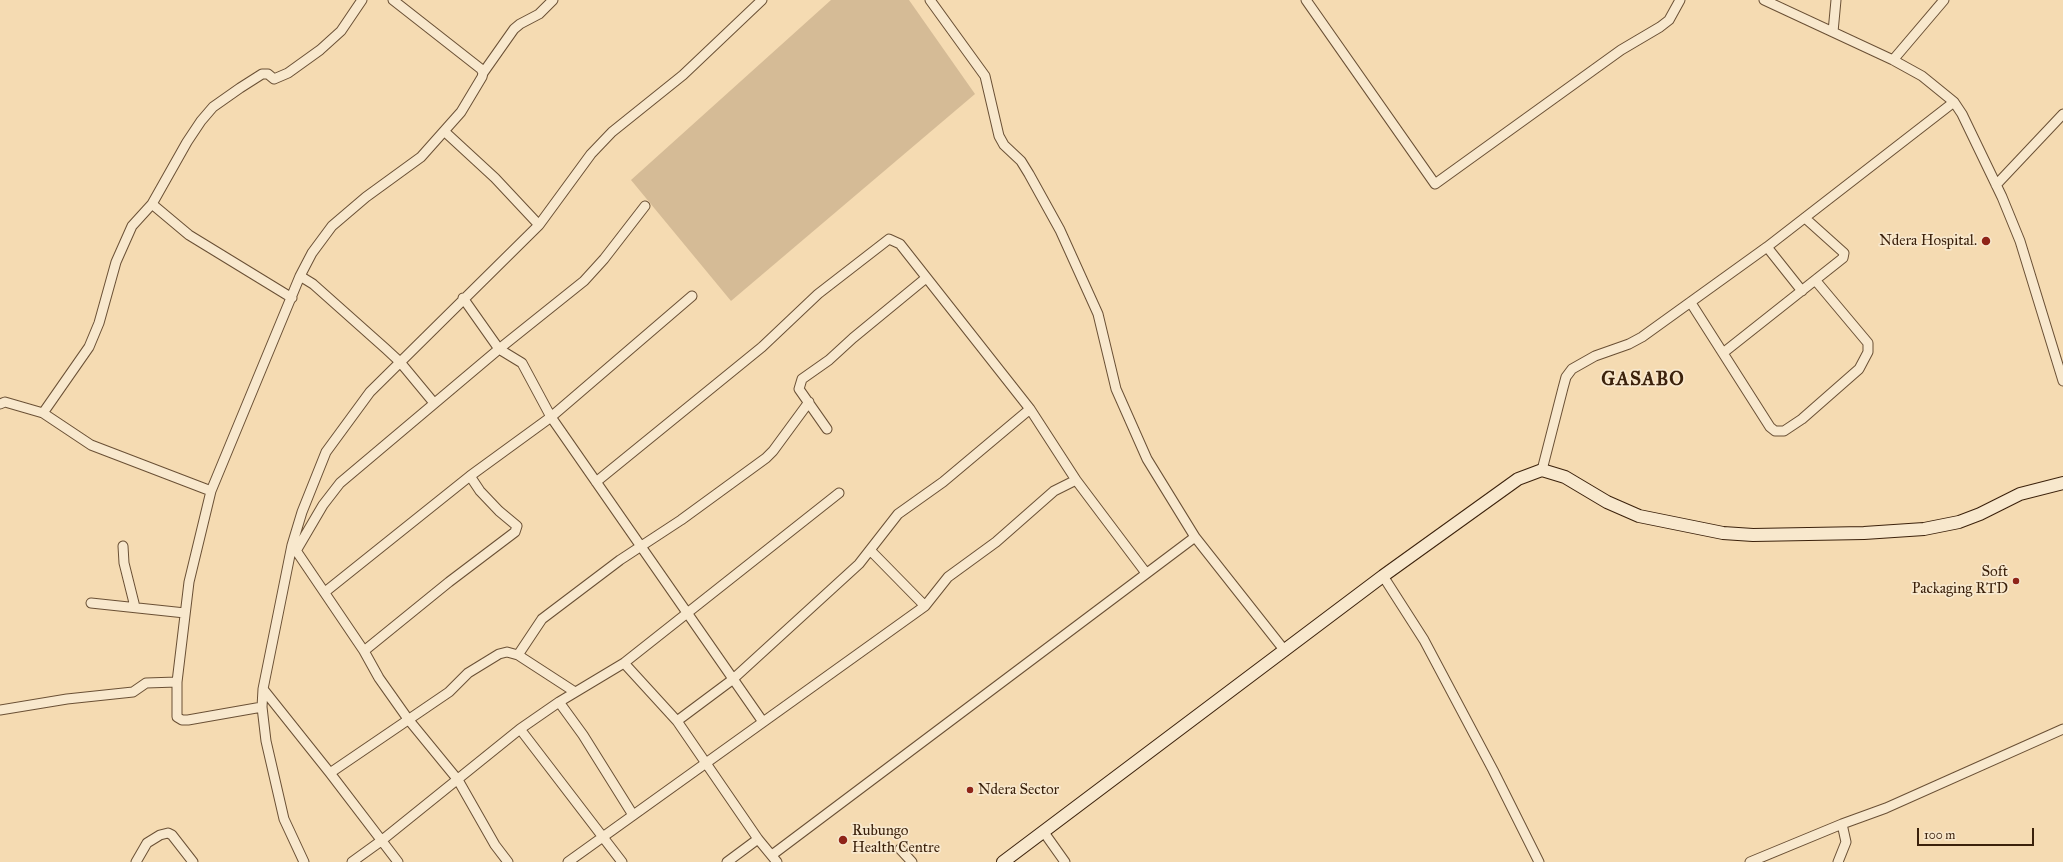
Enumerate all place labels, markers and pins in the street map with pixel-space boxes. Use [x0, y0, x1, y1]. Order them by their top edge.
place label: Ndera Hospital. [1879, 232, 1977, 250]
marker: Ndera Hospital. [1980, 235, 1992, 247]
place label: Soft Packaging RTD [1912, 563, 2008, 598]
marker: Soft Packaging RTD [2011, 576, 2021, 586]
place label: Ndera Sector [978, 781, 1059, 799]
marker: Ndera Sector [965, 785, 975, 795]
place label: Rubungo Health Centre [852, 822, 940, 857]
marker: Rubungo Health Centre [837, 834, 849, 846]

